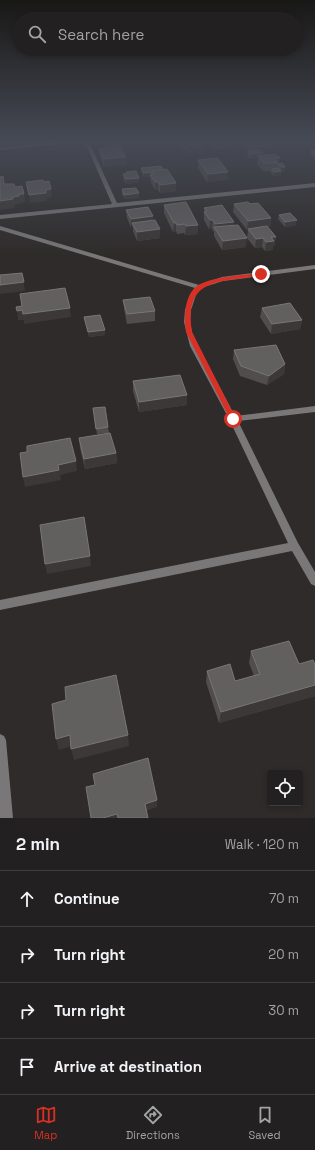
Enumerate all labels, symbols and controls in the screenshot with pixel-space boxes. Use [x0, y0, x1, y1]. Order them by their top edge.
search box [12, 12, 303, 56]
icon: search [26, 23, 48, 45]
text: Search here [58, 25, 144, 44]
route end [252, 265, 270, 283]
route start [224, 410, 242, 428]
map controls [267, 770, 303, 806]
button: locate [267, 770, 303, 806]
text: 2 min [16, 833, 60, 855]
text: Walk · 120 m [225, 836, 299, 853]
icon: ahead [16, 888, 38, 910]
text: Continue [54, 889, 120, 908]
text: 70 m [269, 890, 299, 907]
icon: right [16, 944, 38, 966]
text: Turn right [54, 945, 125, 964]
text: 20 m [268, 946, 299, 963]
icon: right [16, 1000, 38, 1022]
text: Turn right [54, 1001, 125, 1020]
text: 30 m [268, 1002, 299, 1019]
icon: arrive [16, 1056, 38, 1078]
text: Arrive at destination [54, 1057, 202, 1076]
tab: Map [34, 1104, 57, 1142]
tab: Directions [126, 1104, 180, 1142]
tab: Saved [249, 1104, 281, 1142]

